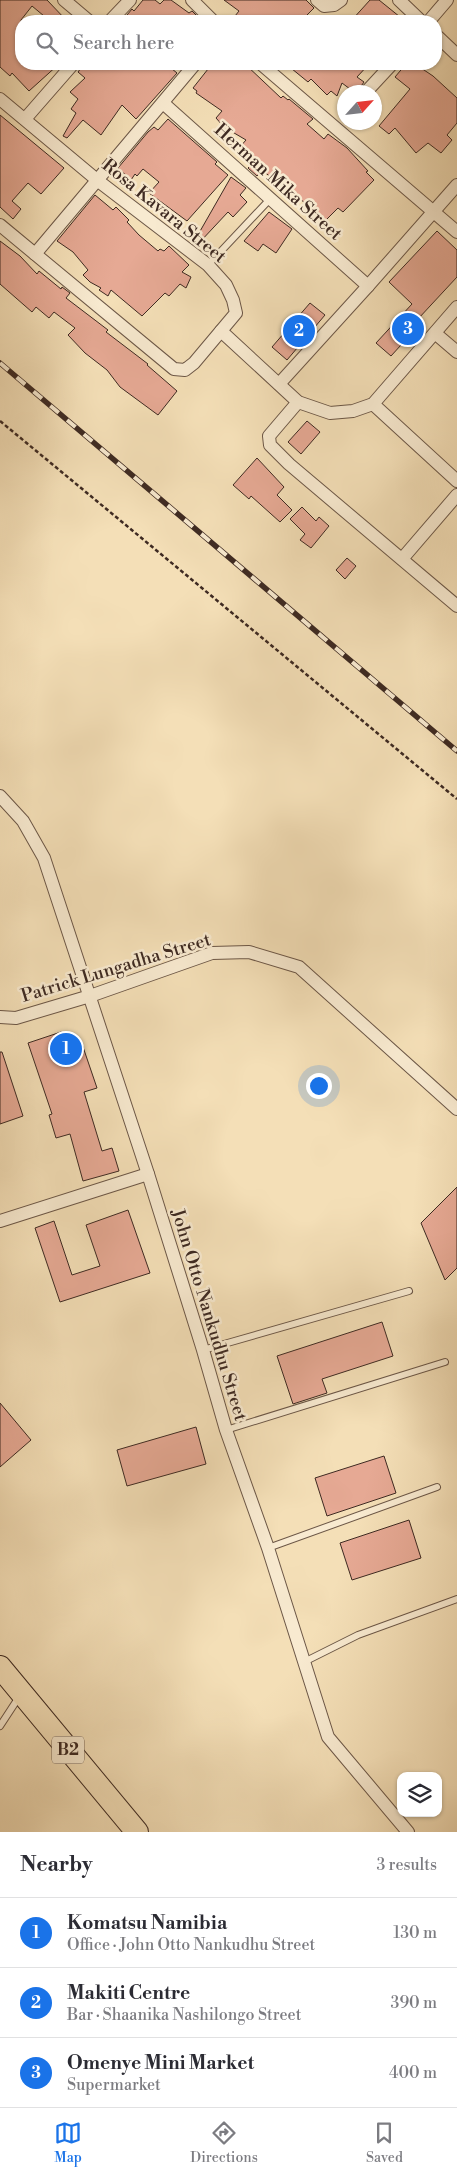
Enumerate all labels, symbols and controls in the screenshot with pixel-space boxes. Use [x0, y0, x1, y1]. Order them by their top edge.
search box [15, 15, 442, 70]
icon: search [33, 29, 61, 57]
text: Search here [73, 31, 174, 55]
north arrow [337, 85, 382, 130]
street label: Herman Mika Street [209, 118, 347, 246]
street label: Rosa Kavara Street [97, 154, 231, 269]
pin: 3 [392, 310, 424, 348]
pin: 2 [283, 312, 315, 350]
street label: Patrick Lungadha Street [18, 928, 214, 1008]
pin: 1 [50, 1030, 82, 1068]
your location [306, 1073, 332, 1099]
street label: John Otto Nankudhu Street [165, 1205, 252, 1424]
road number: B2 [52, 1736, 84, 1764]
map controls [397, 1772, 442, 1817]
button: layers [397, 1772, 442, 1817]
text: Nearby [20, 1852, 93, 1878]
text: 3 results [376, 1855, 437, 1875]
text: Komatsu Namibia [67, 1911, 227, 1935]
text: 1 [32, 1923, 40, 1943]
text: 130 m [393, 1923, 437, 1943]
text: Office · John Otto Nankudhu Street [67, 1935, 315, 1955]
text: Makiti Centre [67, 1981, 190, 2005]
text: 2 [31, 1993, 41, 2013]
text: 390 m [391, 1993, 437, 2013]
text: Bar · Shaanika Nashilongo Street [67, 2005, 301, 2025]
text: Omenye Mini Market [67, 2051, 254, 2075]
text: 3 [31, 2063, 41, 2083]
text: 400 m [389, 2063, 437, 2083]
text: Supermarket [67, 2075, 161, 2095]
tab: Map [54, 2119, 82, 2167]
tab: Directions [190, 2119, 258, 2167]
tab: Saved [366, 2119, 403, 2167]

